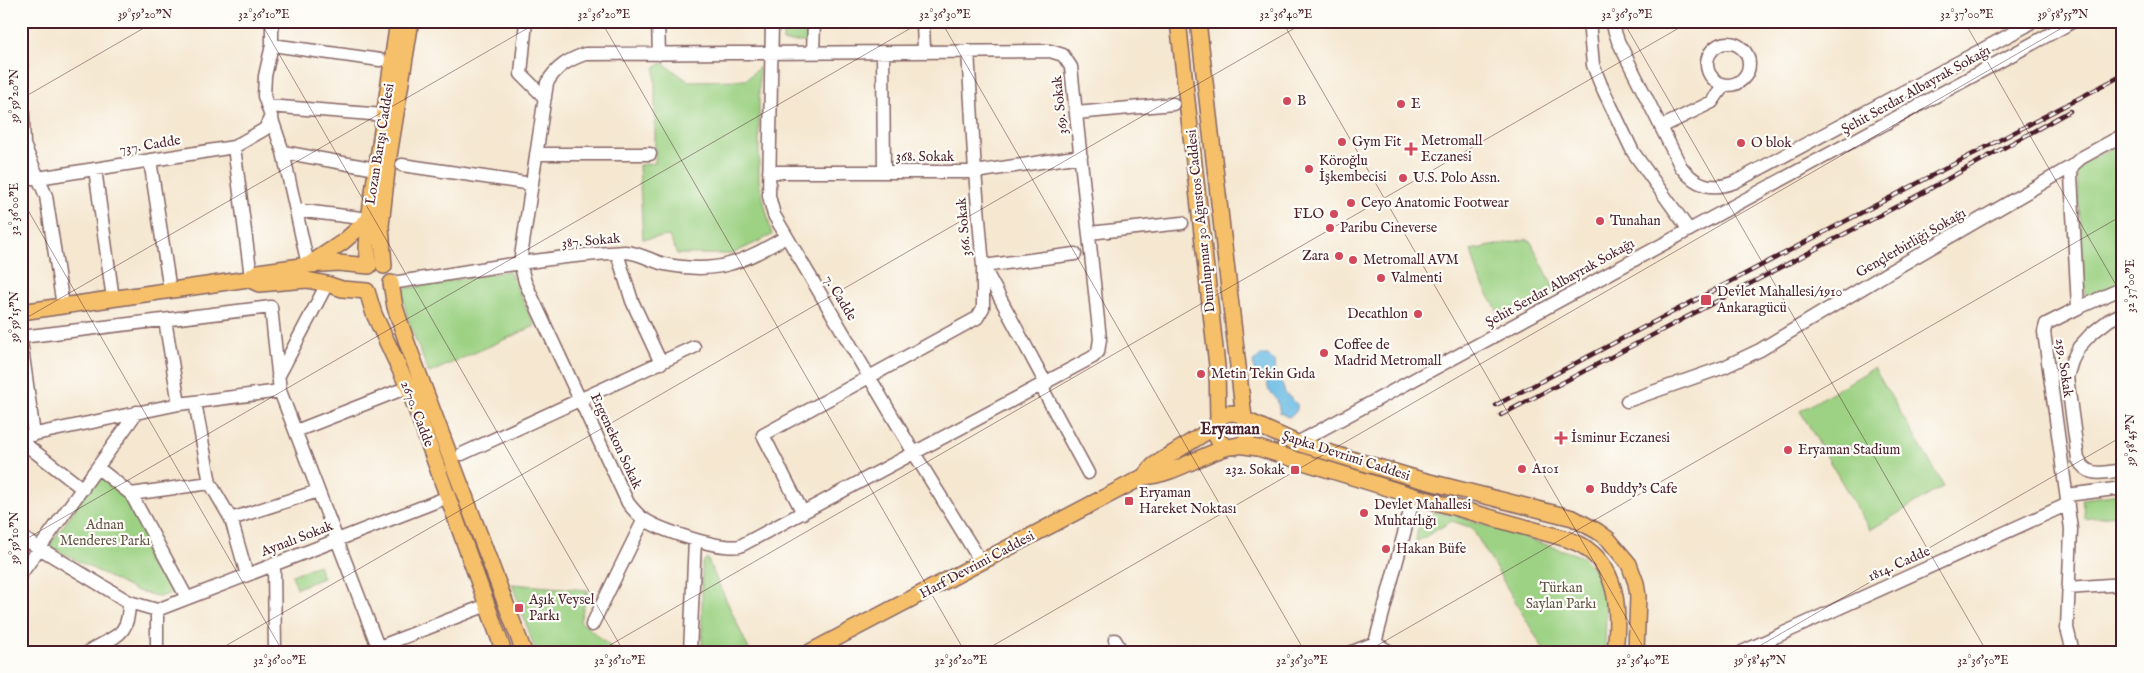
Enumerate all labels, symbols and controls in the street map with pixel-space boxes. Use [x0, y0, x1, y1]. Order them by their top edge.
text: 39°59'20"N [118, 7, 173, 22]
text: 32°36'10"E [238, 7, 290, 22]
text: 32°36'20"E [578, 7, 630, 22]
text: 32°36'30"E [919, 7, 971, 22]
text: 32°36'40"E [1260, 7, 1312, 22]
text: 32°36'50"E [1601, 7, 1653, 22]
text: 32°37'00"E [1940, 7, 1994, 22]
text: 39°58'55"N [2038, 7, 2089, 22]
street label: Şehit Serdar Albayrak Sokağı [1838, 41, 1994, 139]
text: 39°59'20"N [7, 68, 22, 123]
street label: 369. Sokak [1048, 74, 1072, 135]
street label: Lozan Barışı Caddesi [362, 82, 399, 206]
place label: B [1297, 92, 1306, 110]
marker: B [1281, 95, 1293, 107]
place label: E [1411, 95, 1421, 113]
marker: E [1395, 98, 1407, 110]
street label: Dumlupınar 30 Ağustos Caddesi [1182, 128, 1220, 314]
street label: 737. Cadde [118, 131, 182, 159]
place label: Metromall Eczanesi [1421, 132, 1483, 166]
place label: Gym Fit [1352, 133, 1401, 151]
place label: O blok [1751, 134, 1792, 152]
marker: Gym Fit [1336, 136, 1348, 148]
marker: O blok [1735, 137, 1747, 149]
marker: Metromall Eczanesi [1405, 143, 1417, 155]
street label: 368. Sokak [896, 148, 955, 166]
place label: Köroğlu İşkembecisi [1319, 152, 1387, 186]
marker: Köroğlu İşkembecisi [1303, 163, 1315, 175]
place label: U.S. Polo Assn. [1413, 169, 1500, 187]
marker: U.S. Polo Assn. [1397, 172, 1409, 184]
text: 32°36'00"E [7, 183, 22, 235]
place label: Ceyo Anatomic Footwear [1361, 194, 1509, 212]
street label: 366. Sokak [952, 196, 976, 257]
marker: Ceyo Anatomic Footwear [1345, 197, 1357, 209]
street label: Gençlerbirliği Sokağı [1853, 204, 1969, 282]
place label: FLO [1294, 205, 1324, 223]
marker: FLO [1328, 208, 1340, 220]
place label: Tunahan [1610, 212, 1661, 230]
marker: Tunahan [1594, 215, 1606, 227]
place label: Paribu Cineverse [1340, 219, 1438, 237]
marker: Paribu Cineverse [1324, 222, 1336, 234]
street label: 387. Sokak [561, 229, 622, 253]
street label: Şehit Serdar Albayrak Sokağı [1482, 234, 1638, 332]
place label: Zara [1302, 247, 1330, 265]
marker: Zara [1333, 250, 1345, 262]
place label: Metromall AVM [1363, 251, 1459, 269]
marker: Metromall AVM [1347, 254, 1359, 266]
text: 32°37'00"E [2123, 259, 2138, 313]
place label: Valmenti [1390, 269, 1443, 287]
street label: 7. Cadde [819, 272, 861, 325]
marker: Valmenti [1375, 272, 1387, 284]
place label: Devlet Mahallesi/1910 Ankaragücü [1716, 283, 1842, 317]
text: 39°59'15"N [7, 291, 22, 343]
marker: Devlet Mahallesi/1910 Ankaragücü [1699, 293, 1713, 307]
place label: Decathlon [1347, 305, 1409, 323]
marker: Decathlon [1412, 308, 1424, 320]
place label: Coffee de Madrid Metromall [1334, 336, 1442, 370]
street label: 259. Sokak [2051, 337, 2077, 399]
marker: Coffee de Madrid Metromall [1318, 347, 1330, 359]
place label: Metin Tekin Gıda [1211, 365, 1316, 383]
marker: Metin Tekin Gıda [1195, 368, 1207, 380]
street label: 2670. Cadde [396, 378, 438, 450]
street label: Ergenekon Sokak [586, 390, 646, 492]
text: 39°58'45"N [2123, 413, 2138, 466]
district label: Eryaman [1200, 420, 1260, 440]
street label: Şapka Devrimi Caddesi [1280, 427, 1413, 485]
place label: İsminur Eczanesi [1571, 429, 1670, 447]
marker: İsminur Eczanesi [1555, 432, 1567, 444]
place label: Eryaman Stadium [1798, 441, 1900, 459]
marker: Eryaman Stadium [1782, 444, 1794, 456]
place label: A101 [1531, 460, 1559, 478]
place label: 232. Sokak [1225, 461, 1286, 479]
marker: A101 [1516, 463, 1528, 475]
marker: 232. Sokak [1289, 464, 1301, 476]
place label: Buddy's Cafe [1600, 480, 1678, 498]
marker: Buddy's Cafe [1584, 483, 1596, 495]
place label: Eryaman Hareket Noktası [1139, 484, 1237, 518]
marker: Eryaman Hareket Noktası [1123, 495, 1135, 507]
place label: Devlet Mahallesi Muhtarlığı [1374, 496, 1472, 530]
marker: Devlet Mahallesi Muhtarlığı [1358, 507, 1370, 519]
text: 39°59'10"N [7, 511, 22, 565]
park label: Adnan Menderes Parkı [60, 516, 151, 550]
street label: Aynalı Sokak [257, 517, 336, 561]
street label: Harf Devrimi Caddesi [916, 527, 1038, 603]
place label: Hakan Büfe [1396, 540, 1467, 558]
street label: 1814. Cadde [1865, 542, 1934, 586]
marker: Hakan Büfe [1380, 543, 1392, 555]
park label: Türkan Saylan Parkı [1526, 579, 1597, 613]
place label: Aşık Veysel Parkı [528, 591, 595, 625]
marker: Aşık Veysel Parkı [513, 602, 525, 614]
text: 32°36'00"E [254, 653, 306, 668]
text: 32°36'10"E [594, 653, 646, 668]
text: 32°36'20"E [935, 653, 987, 668]
text: 32°36'30"E [1276, 653, 1328, 668]
text: 32°36'40"E [1617, 653, 1669, 668]
text: 39°58'45"N [1734, 653, 1787, 668]
text: 32°36'50"E [1957, 653, 2009, 668]

